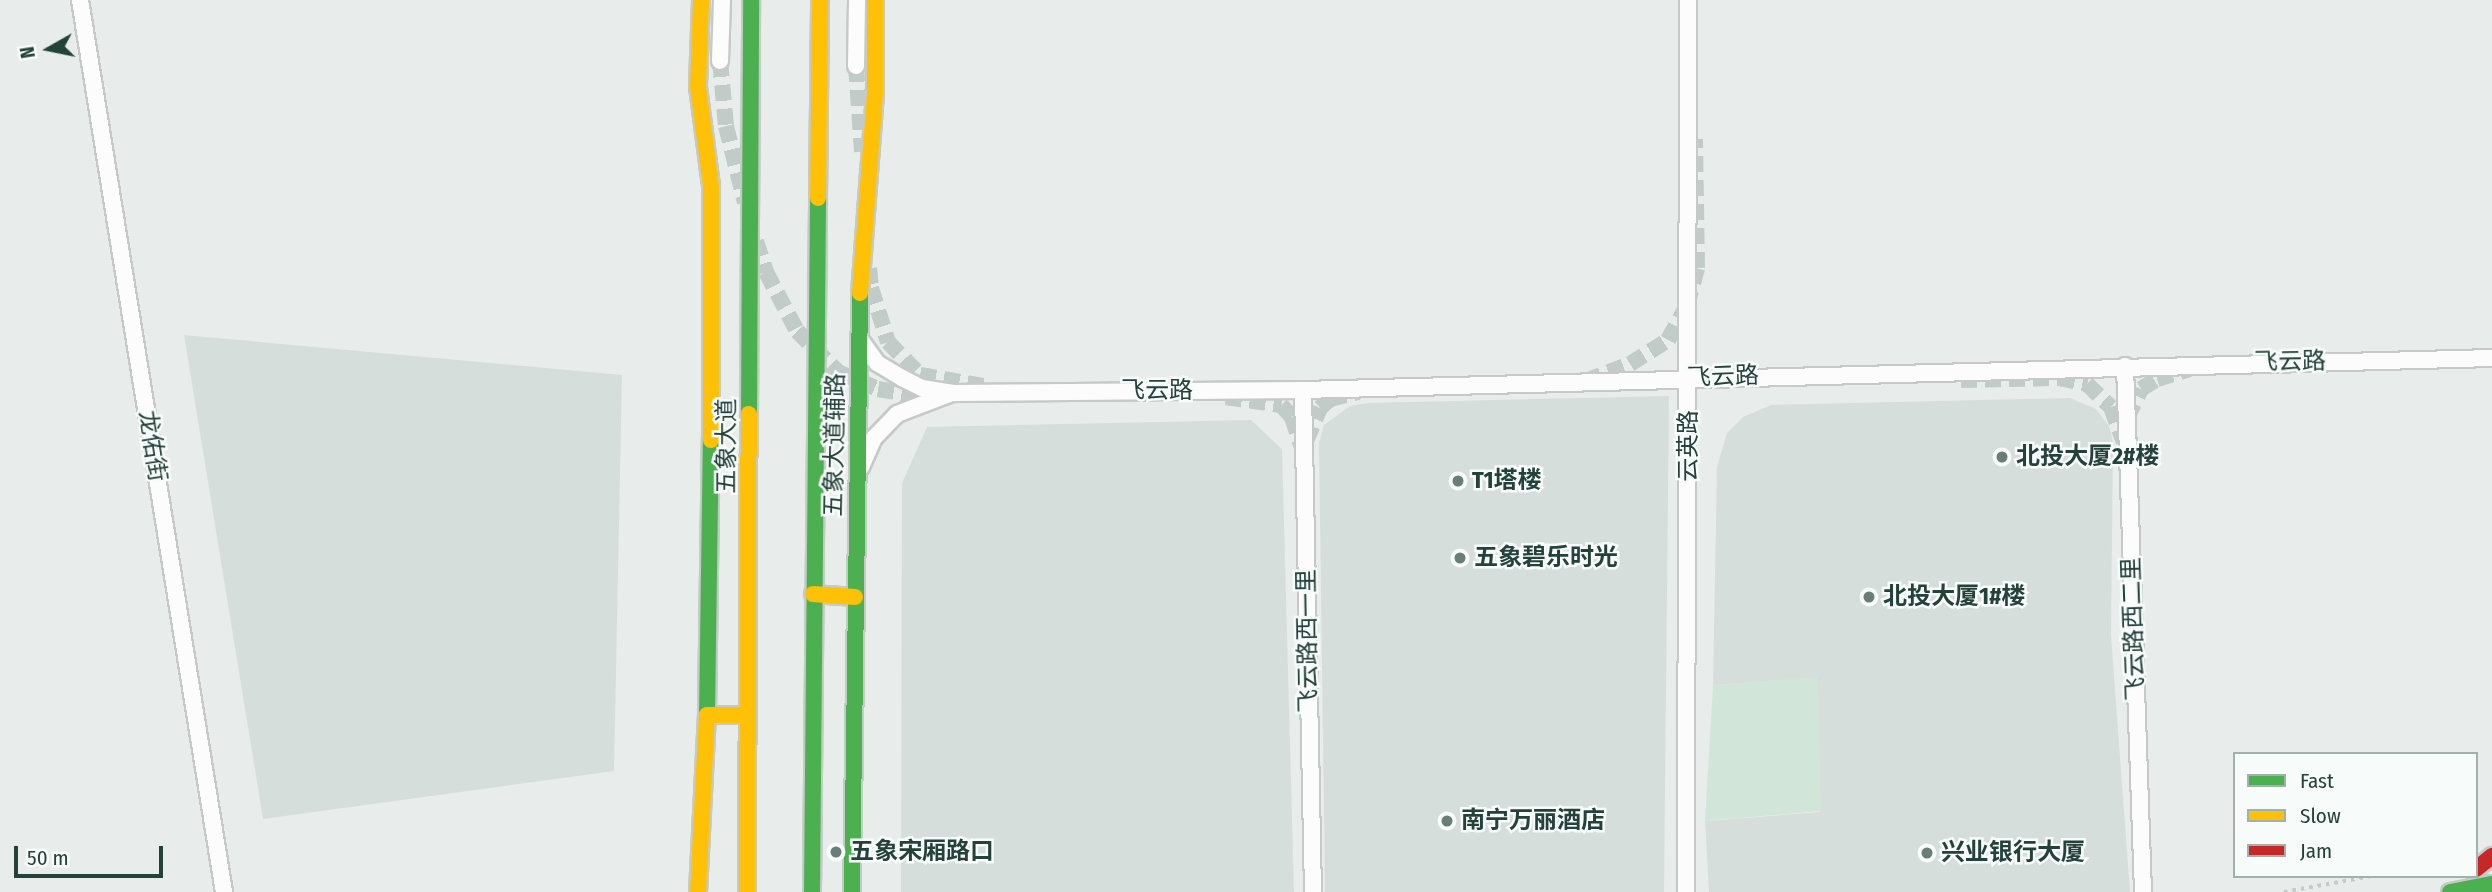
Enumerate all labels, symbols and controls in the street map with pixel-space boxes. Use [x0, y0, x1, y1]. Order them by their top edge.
north arrow [14, 14, 84, 84]
text: N [16, 45, 40, 60]
street label: 飞云路 [2254, 347, 2326, 377]
street label: 飞云路 [1687, 361, 1759, 393]
street label: 五象大道辅路 [819, 373, 851, 517]
street label: 飞云路 [1121, 377, 1193, 405]
street label: 五象大道 [713, 398, 741, 494]
street label: 龙佑街 [132, 408, 172, 484]
street label: 云英路 [1675, 410, 1703, 482]
place label: 北投大厦2#楼 [2016, 443, 2159, 471]
marker: 北投大厦2#楼 [1994, 449, 2010, 465]
place label: T1塔楼 [1472, 467, 1542, 495]
marker: T1塔楼 [1450, 473, 1466, 489]
place label: 五象碧乐时光 [1474, 544, 1618, 572]
marker: 五象碧乐时光 [1452, 550, 1468, 566]
street label: 飞云路西二里 [2117, 557, 2151, 701]
street label: 飞云路西一里 [1292, 569, 1324, 713]
place label: 北投大厦1#楼 [1883, 583, 2025, 611]
marker: 北投大厦1#楼 [1861, 589, 1877, 605]
legend [2233, 752, 2478, 878]
text: Fast [2300, 768, 2334, 794]
text: Slow [2300, 803, 2341, 829]
place label: 南宁万丽酒店 [1461, 807, 1605, 835]
marker: 南宁万丽酒店 [1439, 813, 1455, 829]
scale bar [18, 832, 166, 876]
place label: 五象宋厢路口 [850, 838, 994, 866]
text: Jam [2300, 838, 2332, 864]
place label: 兴业银行大厦 [1941, 839, 2085, 867]
marker: 五象宋厢路口 [828, 844, 844, 860]
text: 50 m [27, 845, 69, 871]
marker: 兴业银行大厦 [1919, 845, 1935, 861]

